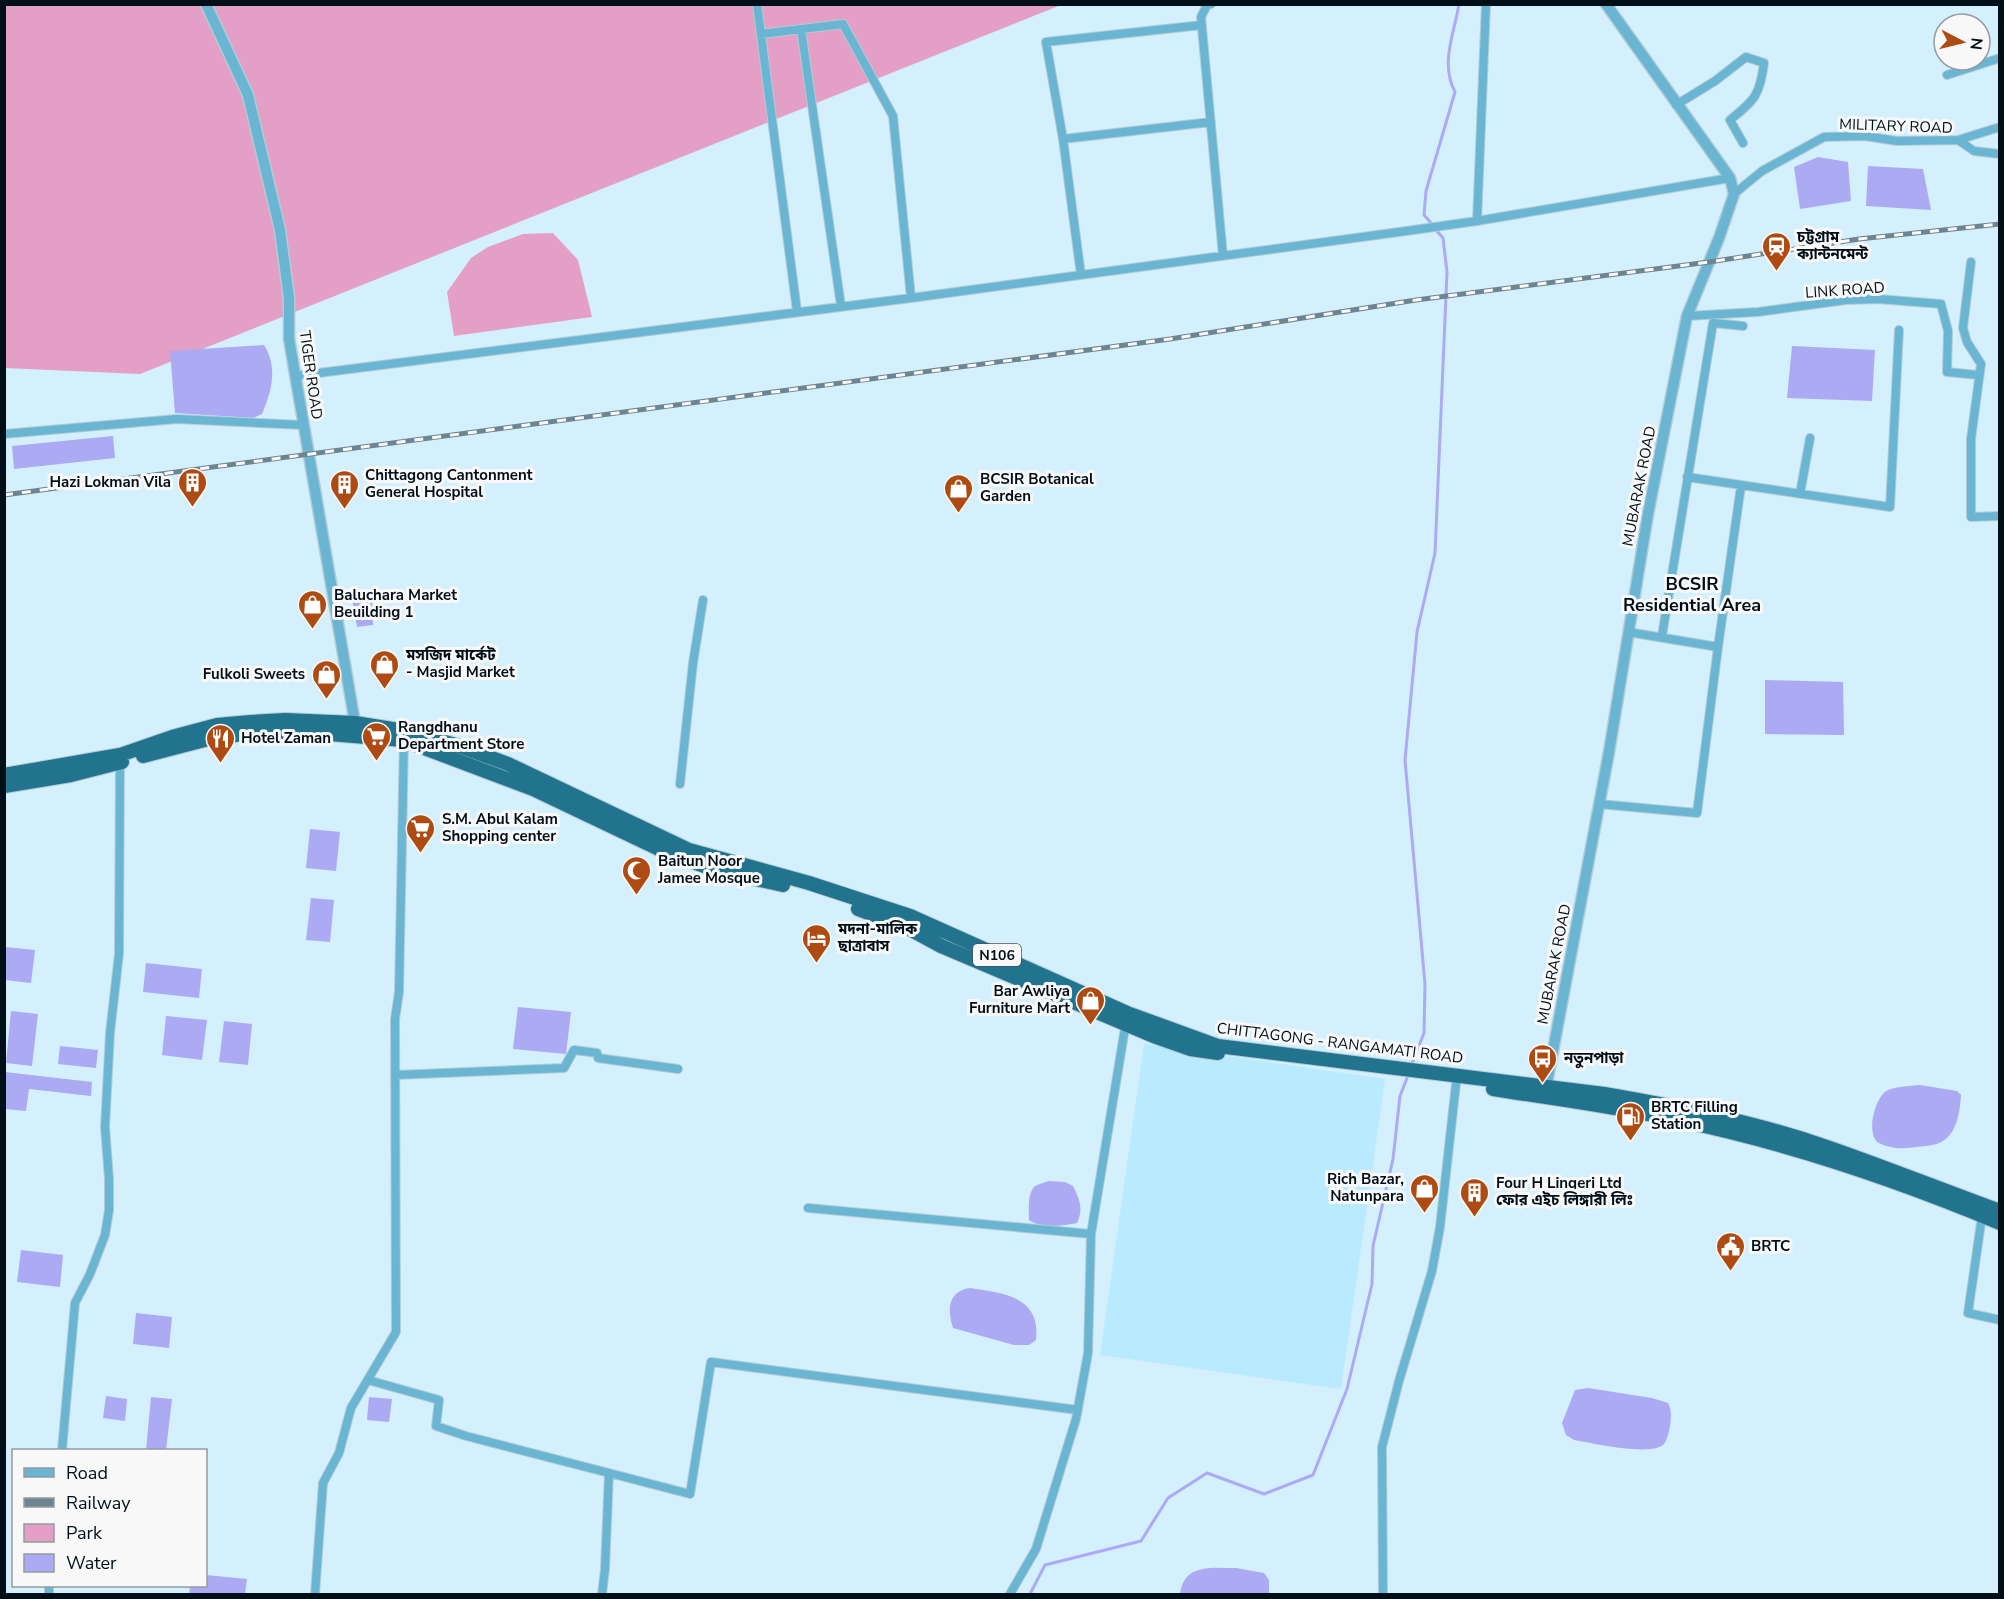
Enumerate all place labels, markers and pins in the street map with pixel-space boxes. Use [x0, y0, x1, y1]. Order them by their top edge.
place label: চট্টগ্রাম ক্যান্টনমেন্ট [1796, 227, 1869, 264]
station icon: চট্টগ্রাম ক্যান্টনমেন্ট [1760, 230, 1792, 272]
place label: Chittagong Cantonment General Hospital [365, 465, 533, 502]
building icon: Hazi Lokman Vila [176, 466, 208, 508]
building icon: Chittagong Cantonment General Hospital [328, 468, 360, 510]
place label: BCSIR Botanical Garden [980, 469, 1094, 506]
place label: Hazi Lokman Vila [49, 472, 171, 492]
shop icon: BCSIR Botanical Garden [943, 472, 975, 514]
place label: Baluchara Market Beuilding 1 [334, 585, 457, 622]
shop icon: Baluchara Market Beuilding 1 [297, 588, 329, 630]
place label: মসজিদ মার্কেট - Masjid Market [405, 645, 515, 682]
shop icon: মসজিদ মার্কেট - Masjid Market [369, 648, 401, 690]
shop icon: Fulkoli Sweets [310, 658, 342, 700]
place label: Fulkoli Sweets [203, 664, 305, 684]
place label: Rangdhanu Department Store [398, 717, 524, 754]
supermarket icon: Rangdhanu Department Store [361, 720, 393, 762]
restaurant icon: Hotel Zaman [204, 722, 236, 764]
place label: Hotel Zaman [241, 728, 331, 748]
place label: S.M. Abul Kalam Shopping center [442, 809, 558, 846]
supermarket icon: S.M. Abul Kalam Shopping center [405, 812, 437, 854]
place label: Baitun Noor Jamee Mosque [657, 851, 760, 888]
mosque icon: Baitun Noor Jamee Mosque [621, 854, 653, 896]
place label: মদনা-মালিক ছাত্রাবাস [837, 919, 918, 956]
hotel icon: মদনা-মালিক ছাত্রাবাস [801, 922, 833, 964]
place label: Bar Awliya Furniture Mart [969, 981, 1070, 1018]
shop icon: Bar Awliya Furniture Mart [1075, 984, 1107, 1026]
bus stop icon: নতুনপাড়া [1527, 1042, 1559, 1084]
place label: নতুনপাড়া [1563, 1048, 1624, 1069]
place label: BRTC Filling Station [1651, 1097, 1738, 1134]
fuel station icon: BRTC Filling Station [1614, 1100, 1646, 1142]
place label: Rich Bazar, Natunpara [1327, 1169, 1404, 1206]
shop icon: Rich Bazar, Natunpara [1409, 1172, 1441, 1214]
place label: Four H Lingeri Ltd ফোর এইচ লিঙ্গারী লিঃ [1496, 1173, 1633, 1210]
building icon: Four H Lingeri Ltd ফোর এইচ লিঙ্গারী লিঃ [1459, 1176, 1491, 1218]
public building icon: BRTC [1714, 1230, 1746, 1272]
place label: BRTC [1751, 1236, 1790, 1256]

